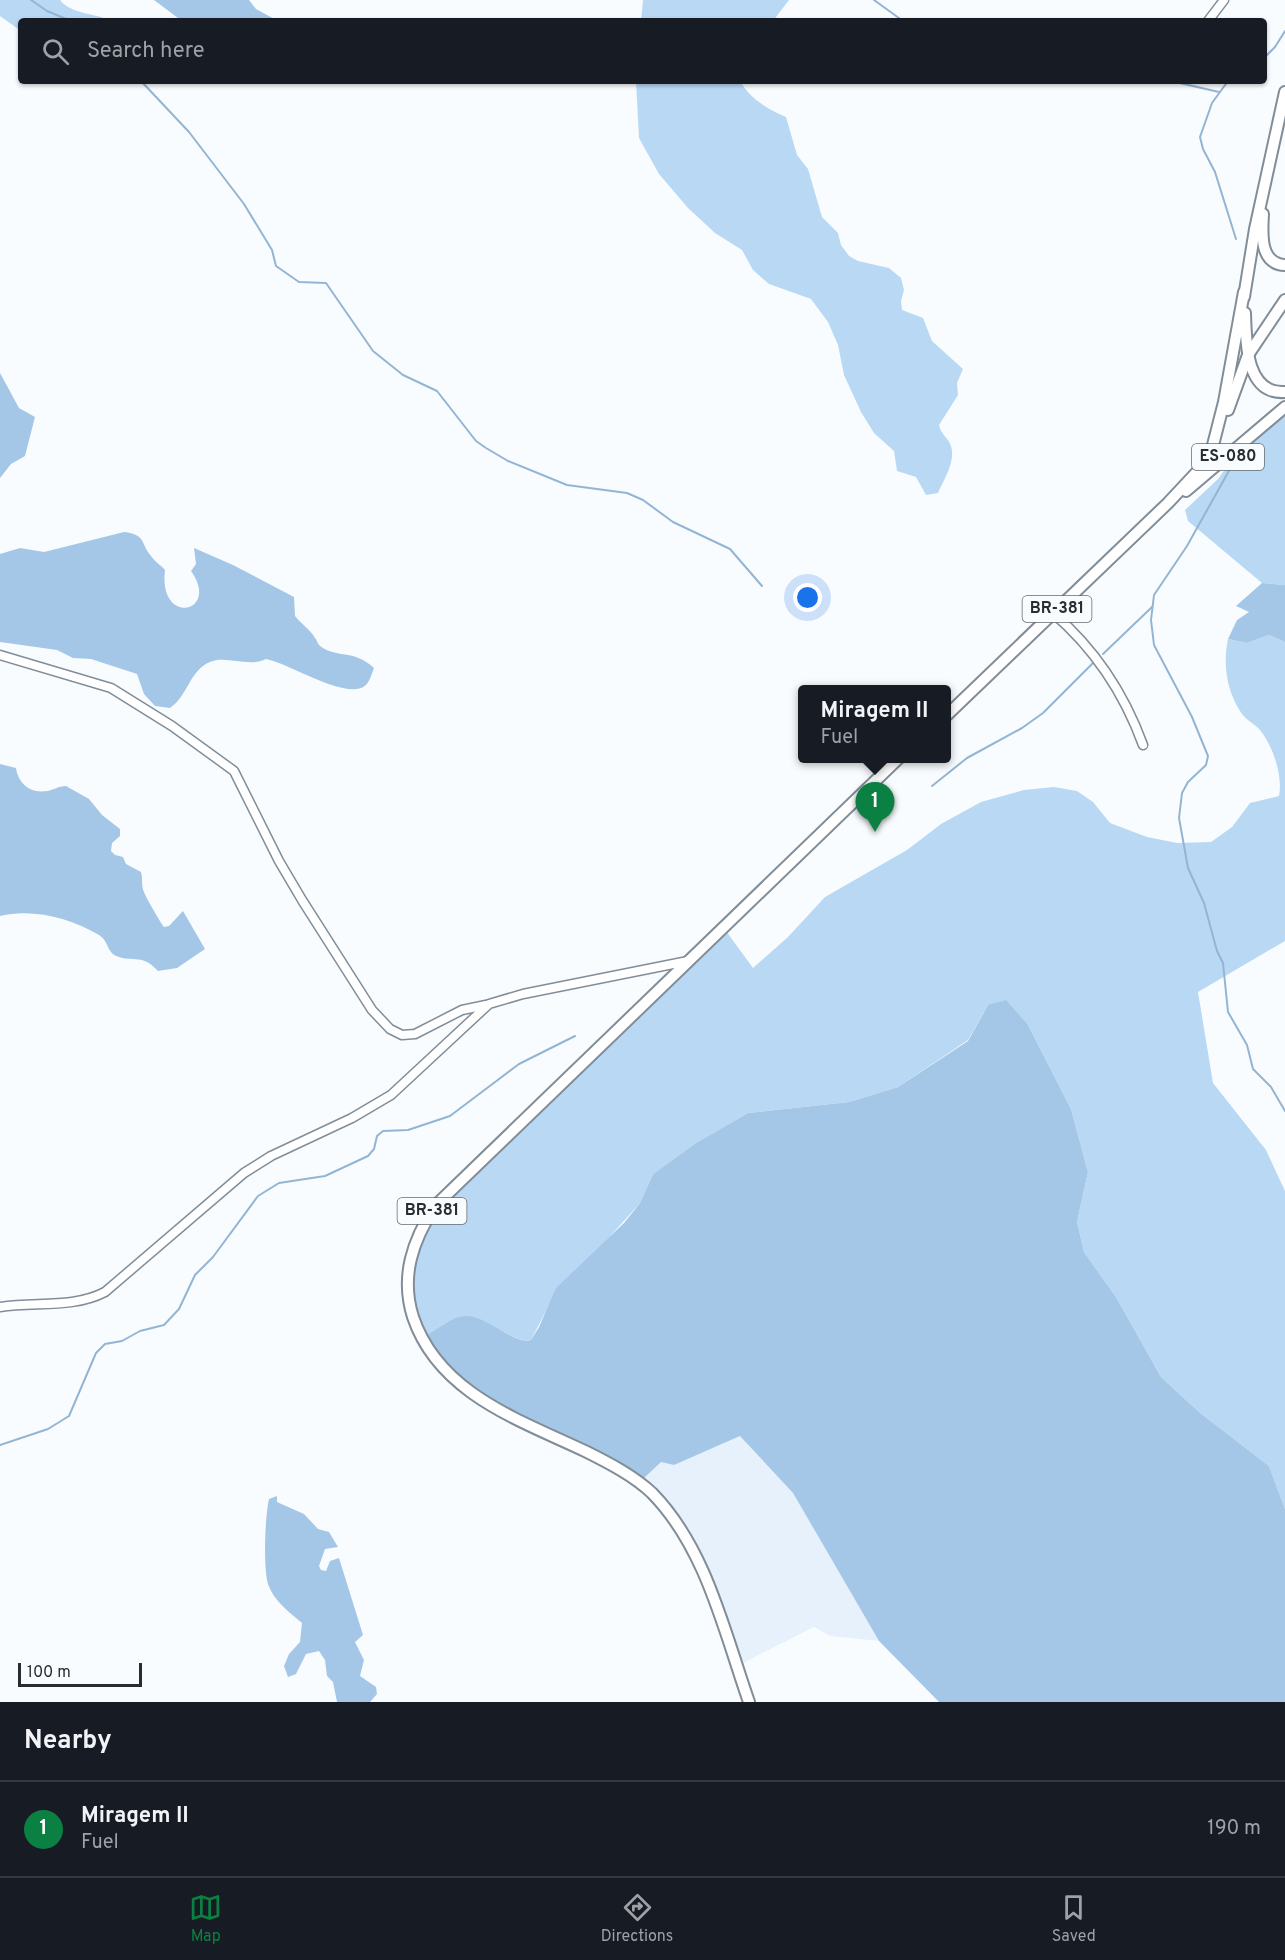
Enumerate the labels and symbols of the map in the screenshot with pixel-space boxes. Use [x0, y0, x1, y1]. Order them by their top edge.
road number: ES-080 [1192, 444, 1264, 470]
your location [793, 583, 822, 612]
road number: BR-381 [1022, 596, 1092, 622]
pin: 1 [856, 782, 894, 832]
road number: BR-381 [398, 1198, 466, 1224]
scale bar [18, 1660, 142, 1688]

